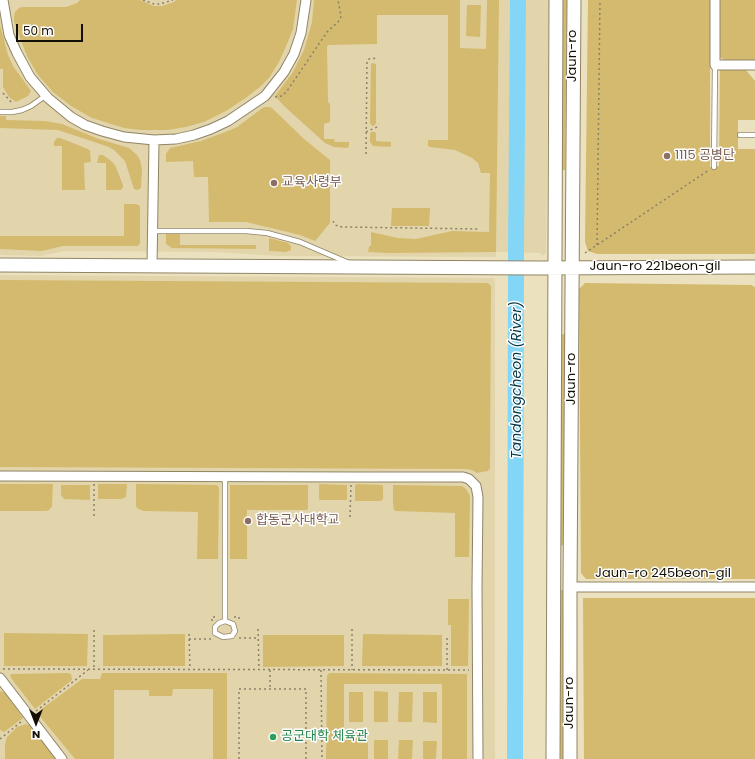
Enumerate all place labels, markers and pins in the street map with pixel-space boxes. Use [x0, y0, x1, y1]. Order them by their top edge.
place label: 1115 공병단 [675, 148, 735, 164]
marker: 1115 공병단 [662, 151, 672, 161]
place label: 교육사령부 [282, 175, 342, 191]
marker: 교육사령부 [269, 178, 279, 188]
place label: 합동군사대학교 [256, 513, 340, 529]
marker: 합동군사대학교 [243, 516, 253, 526]
place label: 공군대학 체육관 [281, 729, 368, 745]
marker: 공군대학 체육관 [268, 732, 278, 742]

